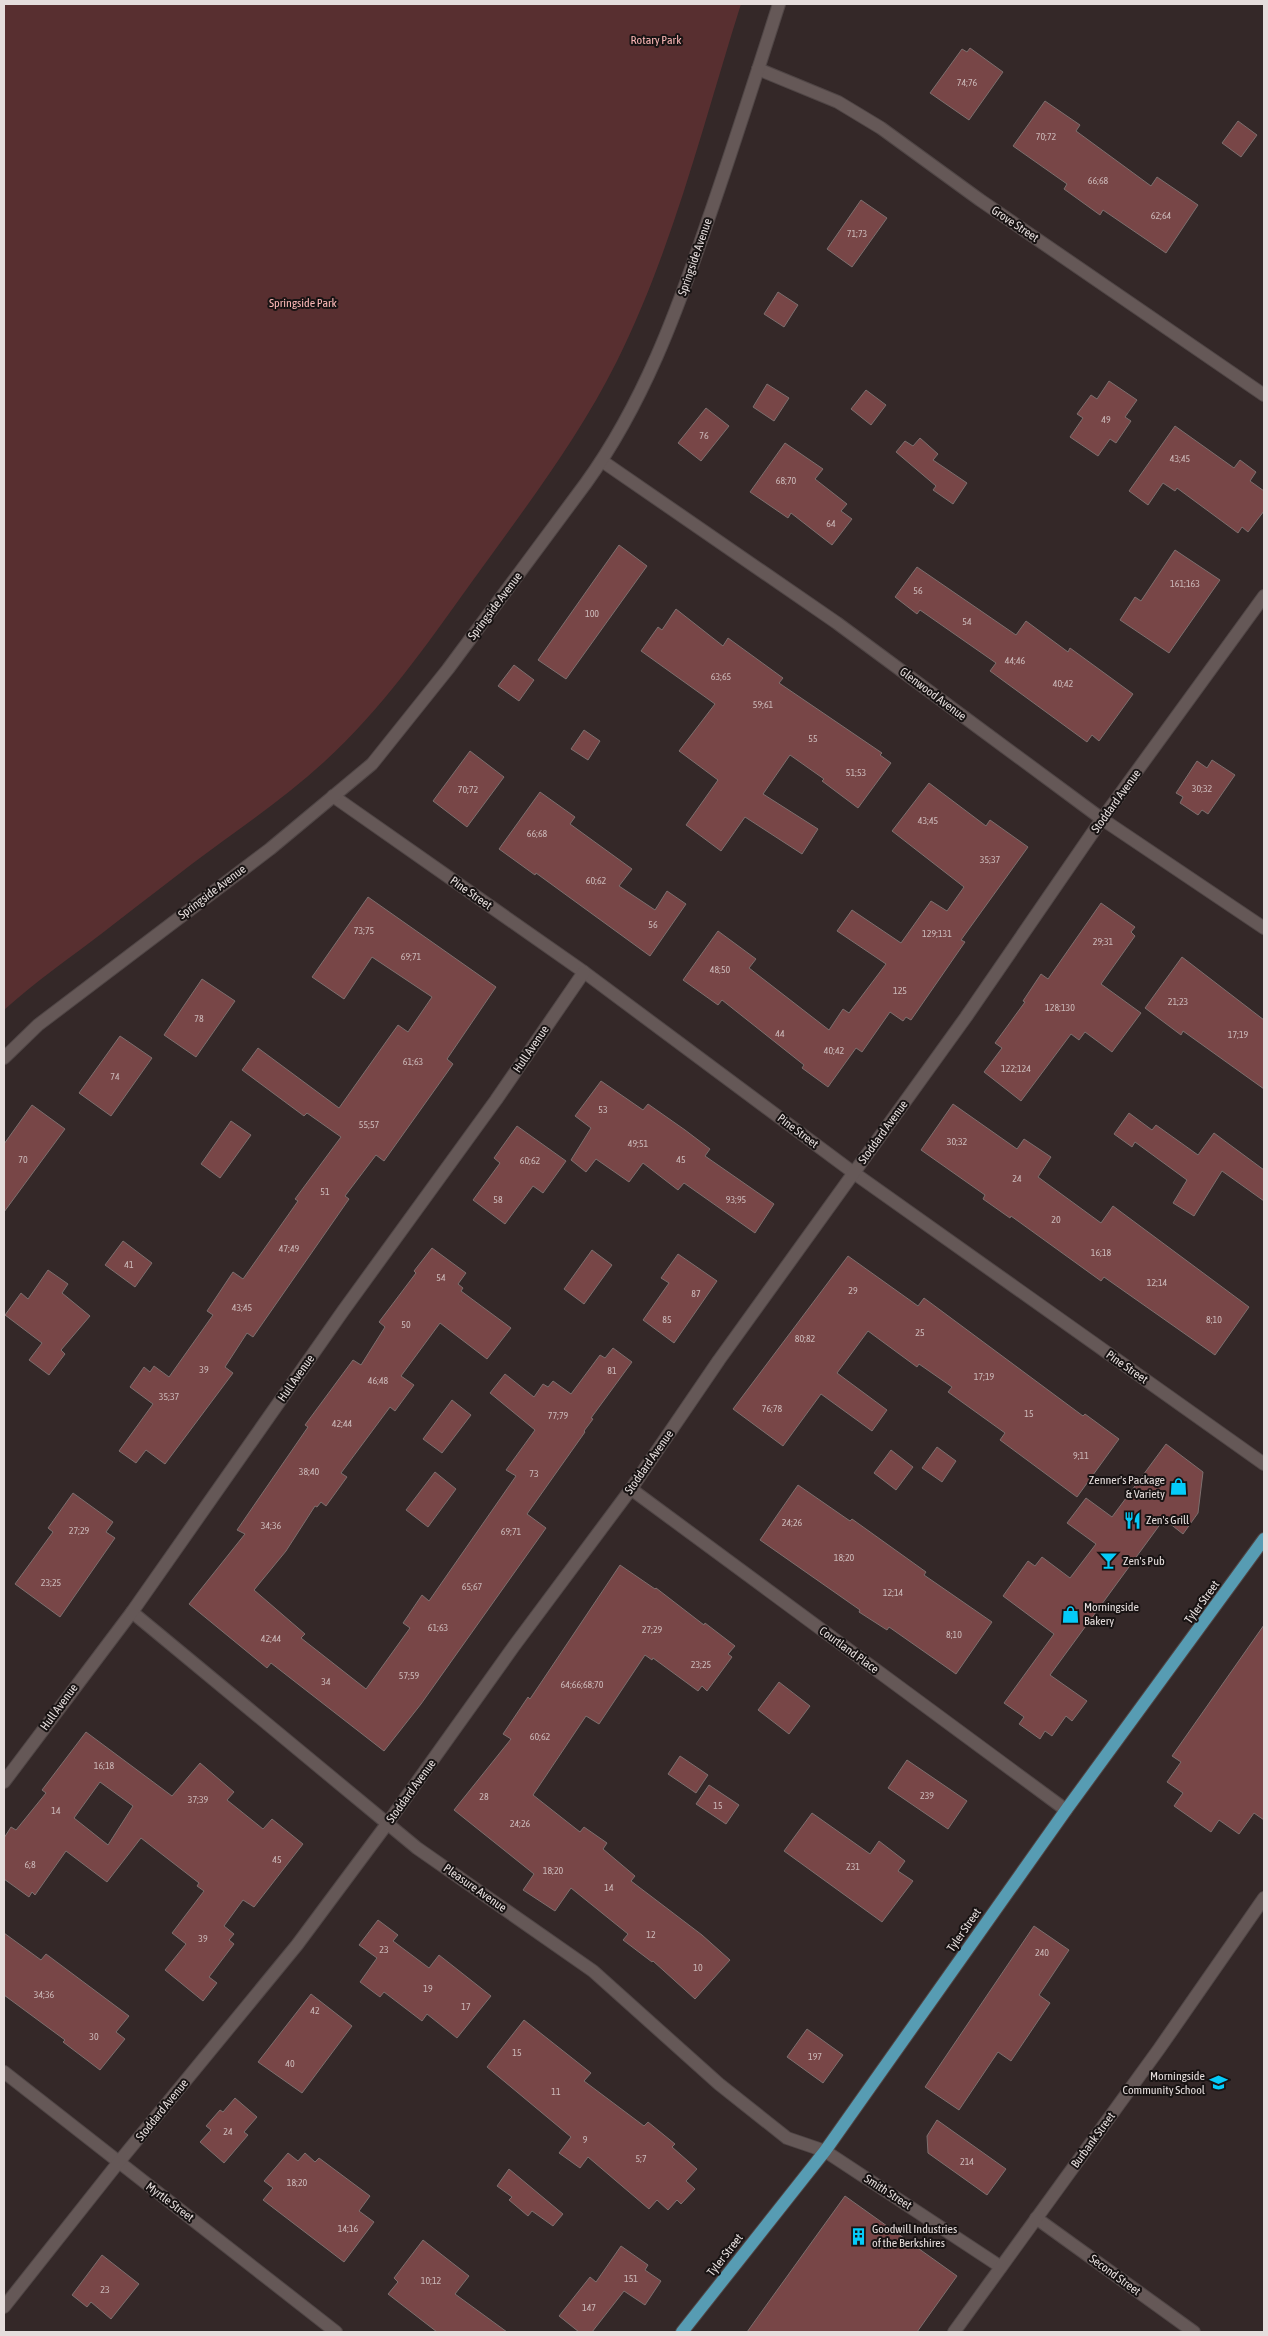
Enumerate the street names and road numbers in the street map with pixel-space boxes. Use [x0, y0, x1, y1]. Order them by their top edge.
street label: Grove Street [989, 203, 1042, 245]
street label: Springside Avenue [675, 216, 715, 298]
street label: Springside Avenue [465, 569, 525, 643]
street label: Glenwood Avenue [897, 664, 969, 724]
street label: Stoddard Avenue [1088, 767, 1144, 835]
street label: Springside Avenue [175, 862, 249, 922]
street label: Pine Street [447, 874, 495, 913]
street label: Hull Avenue [510, 1023, 552, 1075]
street label: Stoddard Avenue [855, 1098, 911, 1166]
street label: Pine Street [775, 1111, 822, 1151]
street label: Pine Street [1103, 1348, 1151, 1387]
street label: Hull Avenue [275, 1352, 317, 1404]
street label: Stoddard Avenue [622, 1427, 676, 1497]
street label: Tyler Street [1182, 1577, 1223, 1626]
street label: Courtland Place [817, 1624, 881, 1676]
street label: Hull Avenue [37, 1681, 81, 1733]
street label: Stoddard Avenue [383, 1757, 439, 1825]
street label: Pleasure Avenue [441, 1861, 509, 1915]
street label: Tyler Street [944, 1905, 984, 1954]
street label: Stoddard Avenue [133, 2076, 191, 2144]
street label: Burbank Street [1068, 2109, 1118, 2171]
street label: Smith Street [862, 2172, 915, 2213]
street label: Myrtle Street [143, 2179, 197, 2225]
street label: Tyler Street [704, 2231, 746, 2279]
street label: Second Street [1087, 2252, 1144, 2299]

